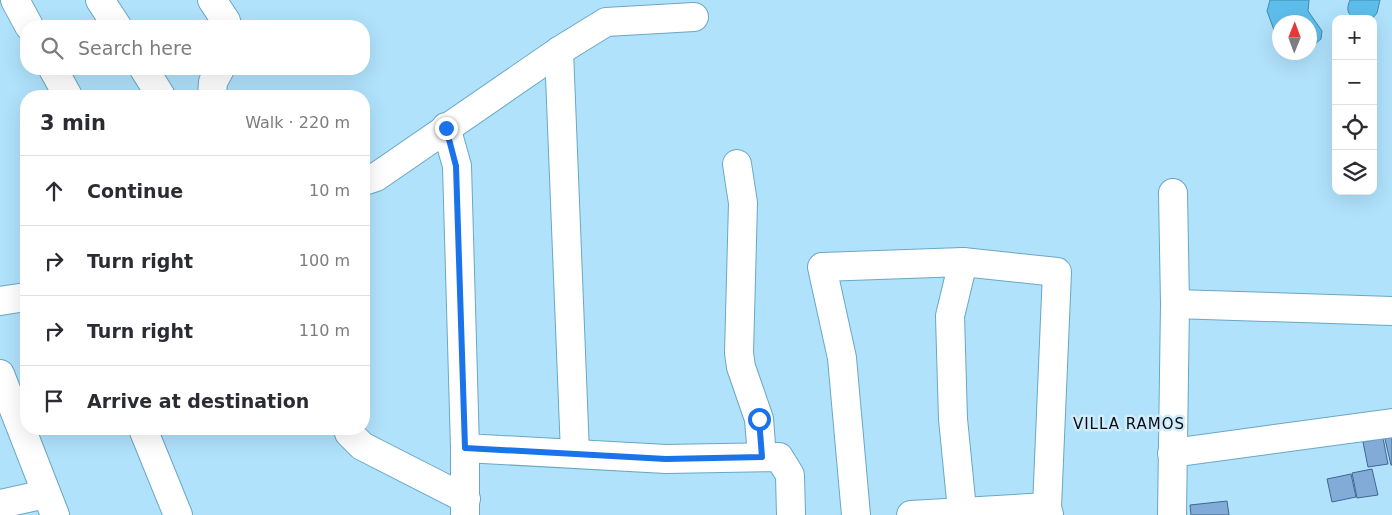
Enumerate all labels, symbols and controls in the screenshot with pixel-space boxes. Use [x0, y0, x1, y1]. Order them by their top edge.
north arrow [1272, 15, 1317, 60]
map controls [1332, 15, 1377, 195]
button: + [1332, 15, 1377, 60]
search box [20, 20, 370, 75]
icon: search [38, 34, 66, 62]
text: Search here [78, 37, 192, 59]
button: − [1332, 60, 1377, 105]
button: locate [1332, 105, 1377, 150]
text: 3 min [40, 111, 106, 135]
text: Walk · 220 m [245, 113, 350, 132]
route end [435, 117, 458, 140]
button: layers [1332, 150, 1377, 195]
icon: ahead [40, 177, 68, 205]
text: Continue [87, 180, 183, 202]
text: 10 m [309, 181, 350, 200]
icon: right [40, 247, 68, 275]
text: Turn right [87, 250, 193, 272]
text: 100 m [299, 251, 350, 270]
icon: right [40, 317, 68, 345]
text: Turn right [87, 320, 193, 342]
text: 110 m [299, 321, 350, 340]
icon: arrive [40, 387, 68, 415]
text: Arrive at destination [87, 390, 309, 412]
route start [748, 408, 771, 431]
district label: VILLA RAMOS [1073, 415, 1185, 433]

